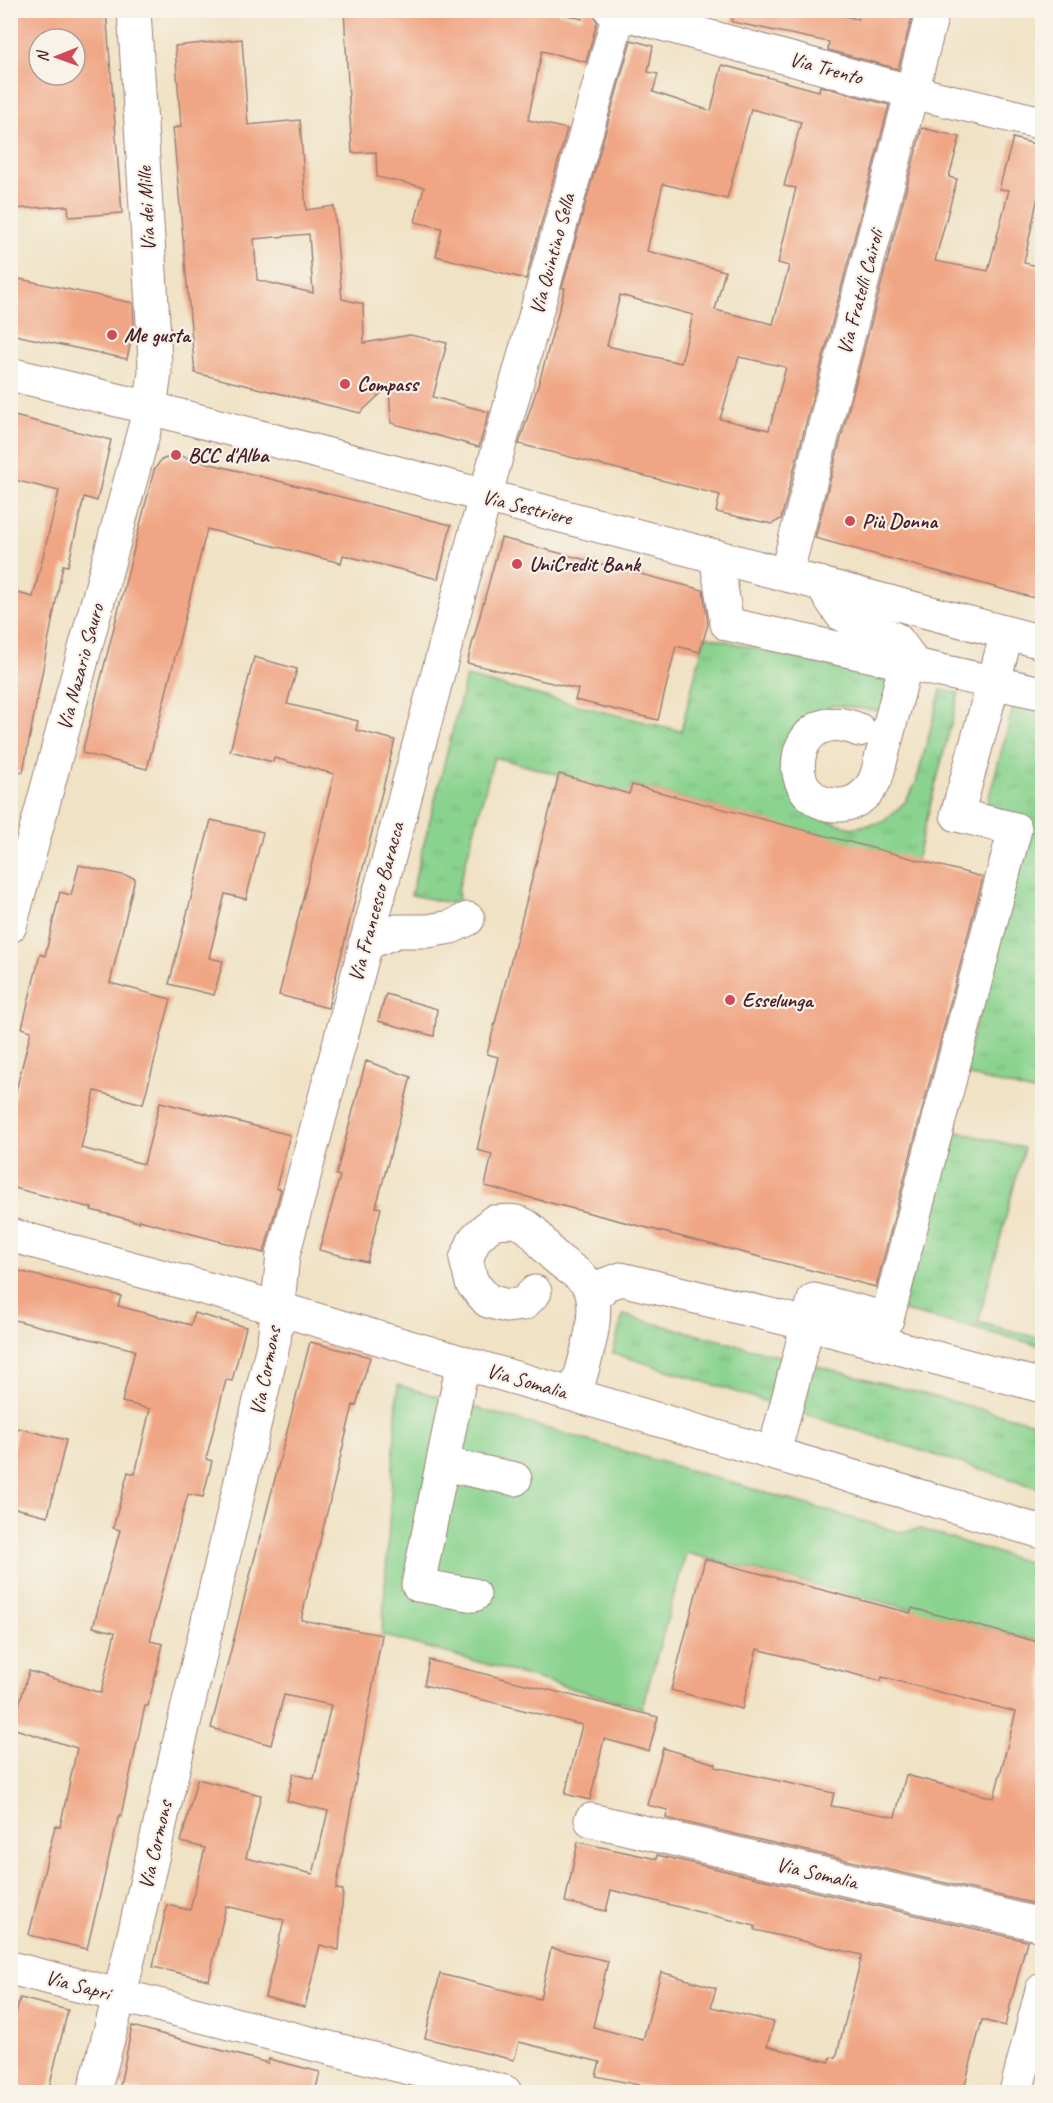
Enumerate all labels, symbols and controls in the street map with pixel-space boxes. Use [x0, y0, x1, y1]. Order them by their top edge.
north arrow [27, 27, 87, 87]
street label: Via Trento [787, 46, 867, 91]
text: N [33, 49, 53, 62]
street label: Via dei Mille [131, 165, 161, 252]
street label: Via Quintino Sella [523, 189, 581, 317]
street label: Via Fratelli Cairoli [831, 224, 890, 357]
place label: Me gusta [124, 322, 192, 348]
marker: Me gusta [105, 328, 119, 342]
place label: Compass [357, 371, 420, 397]
marker: Compass [338, 377, 352, 391]
place label: BCC d'Alba [188, 442, 270, 468]
marker: BCC d'Alba [169, 448, 183, 462]
street label: Via Sestriere [479, 483, 576, 531]
place label: Più Donna [862, 508, 938, 534]
marker: Più Donna [843, 514, 857, 528]
place label: UniCredit Bank [529, 551, 642, 577]
marker: UniCredit Bank [510, 557, 524, 571]
street label: Via Nazario Sauro [51, 599, 110, 733]
street label: Via Francesco Baracca [342, 818, 410, 985]
place label: Esselunga [742, 987, 815, 1013]
marker: Esselunga [723, 993, 737, 1007]
street label: Via Cormons [244, 1323, 287, 1418]
street label: Via Somalia [484, 1357, 572, 1406]
street label: Via Cormons [132, 1797, 178, 1892]
street label: Via Somalia [774, 1851, 862, 1895]
street label: Via Sapri [43, 1964, 116, 2007]

